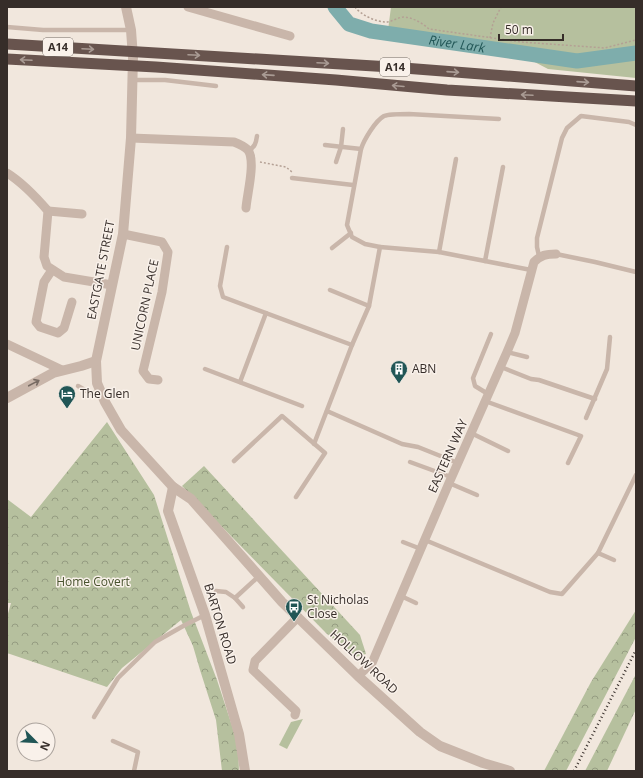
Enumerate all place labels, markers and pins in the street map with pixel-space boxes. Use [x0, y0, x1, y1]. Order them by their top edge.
building icon: ABN [389, 359, 409, 384]
place label: ABN [412, 360, 436, 377]
hotel icon: The Glen [57, 384, 77, 409]
place label: The Glen [80, 385, 130, 402]
place label: St Nicholas Close [307, 591, 369, 622]
bus stop icon: St Nicholas Close [284, 597, 304, 622]

